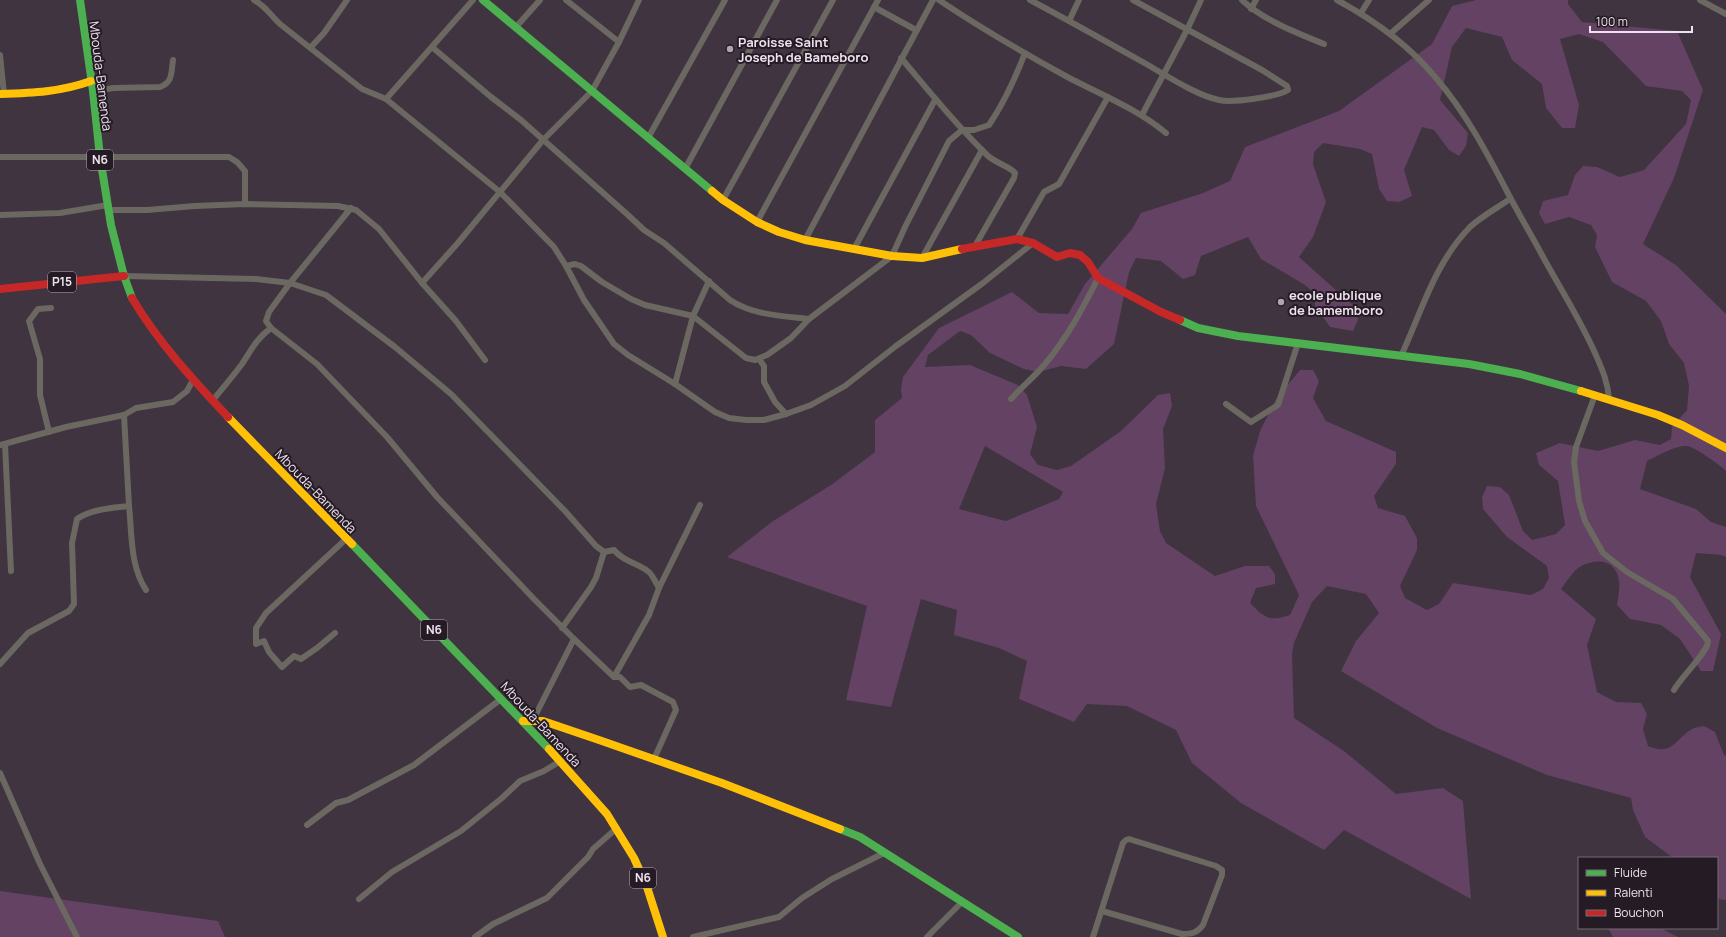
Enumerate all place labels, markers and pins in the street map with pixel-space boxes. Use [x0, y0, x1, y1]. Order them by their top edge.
place label: Paroisse Saint Joseph de Bameboro [738, 33, 868, 66]
marker: Paroisse Saint Joseph de Bameboro [725, 44, 735, 54]
place label: ecole publique de bamemboro [1289, 286, 1383, 319]
marker: ecole publique de bamemboro [1276, 297, 1286, 307]

